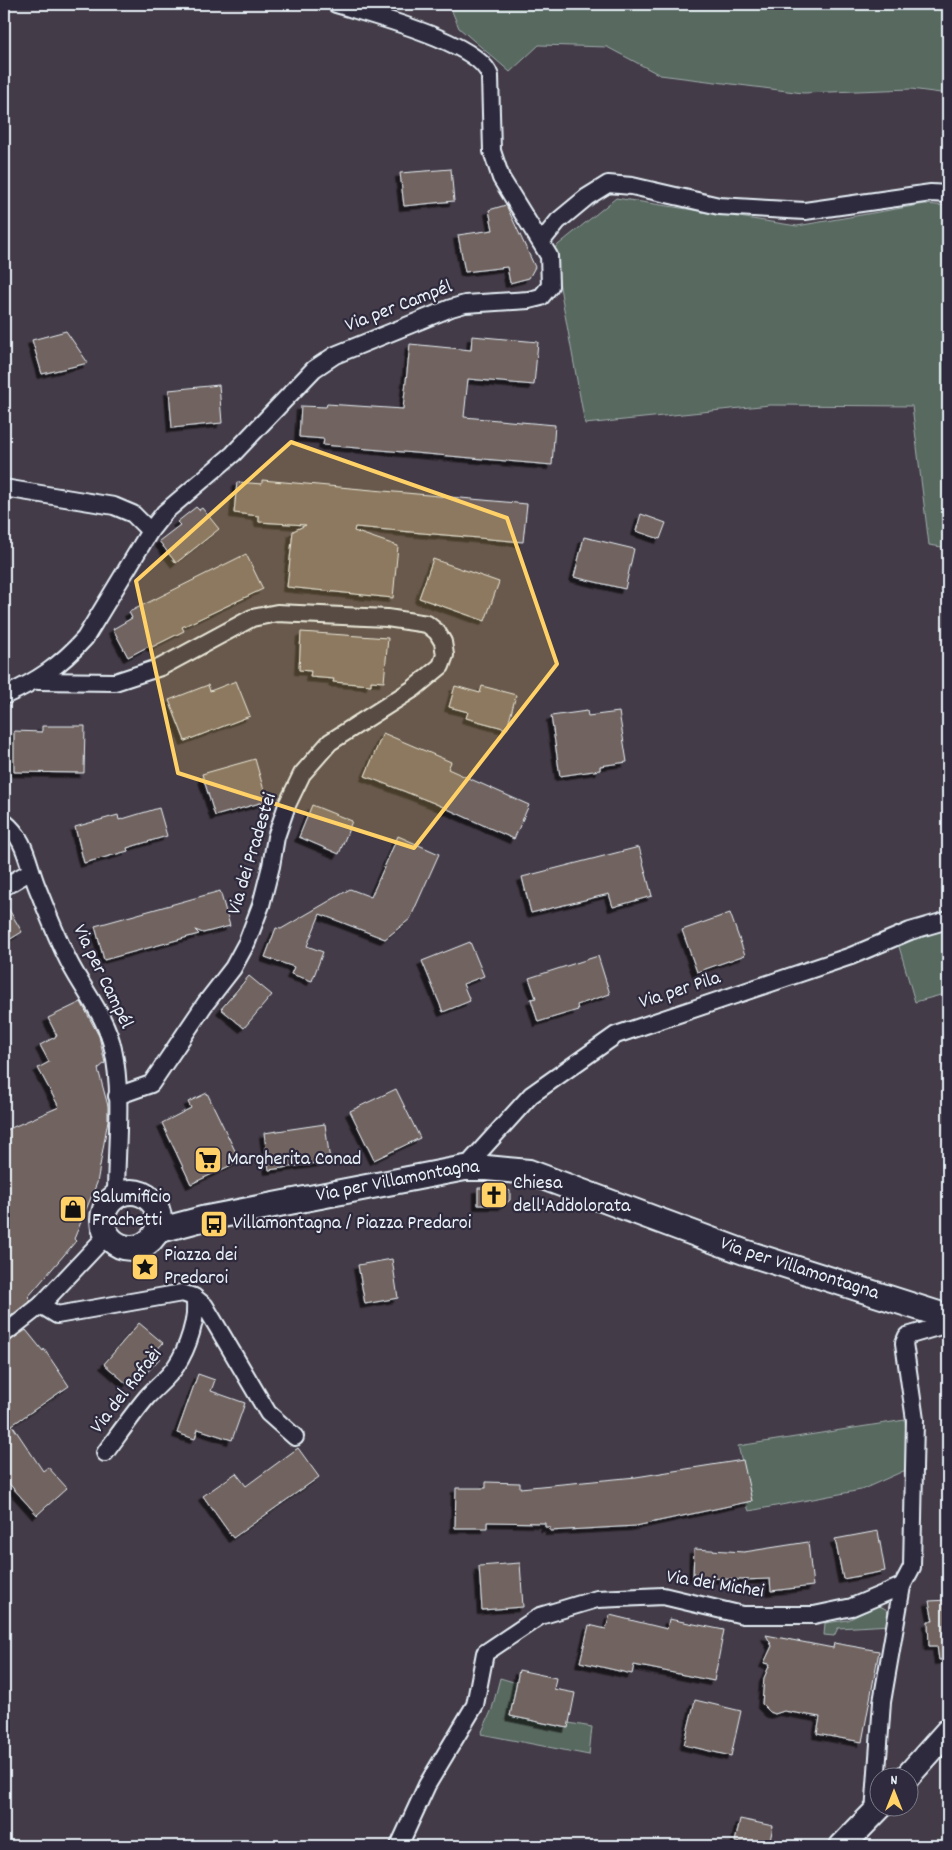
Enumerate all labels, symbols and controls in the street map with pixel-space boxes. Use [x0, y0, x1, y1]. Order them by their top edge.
street label: Via per Campél [341, 274, 457, 340]
street label: Via dei Pradestei [221, 789, 285, 918]
street label: Via per Campél [65, 920, 139, 1034]
street label: Via per Pila [636, 964, 725, 1017]
supermarket icon: Margherita Conad [193, 1145, 223, 1175]
place label: Margherita Conad [227, 1146, 361, 1174]
street label: Via per Villamontagna [314, 1154, 480, 1211]
place label: Chiesa dell'Addolorata [513, 1170, 631, 1221]
church icon: Chiesa dell'Addolorata [479, 1180, 509, 1210]
place label: Salumificio Frachetti [92, 1184, 171, 1235]
shop icon: Salumificio Frachetti [58, 1194, 88, 1224]
bus stop icon: Villamontagna / Piazza Predaroi [199, 1209, 229, 1239]
place label: Villamontagna / Piazza Predaroi [233, 1210, 472, 1238]
street label: Via per Villamontagna [716, 1230, 883, 1308]
place label: Piazza dei Predaroi [164, 1242, 237, 1293]
place icon: Piazza dei Predaroi [130, 1252, 160, 1282]
street label: Via del Rafaèi [84, 1342, 170, 1440]
street label: Via dei Michei [664, 1563, 766, 1607]
north arrow [870, 1768, 920, 1818]
text: N [891, 1771, 898, 1791]

